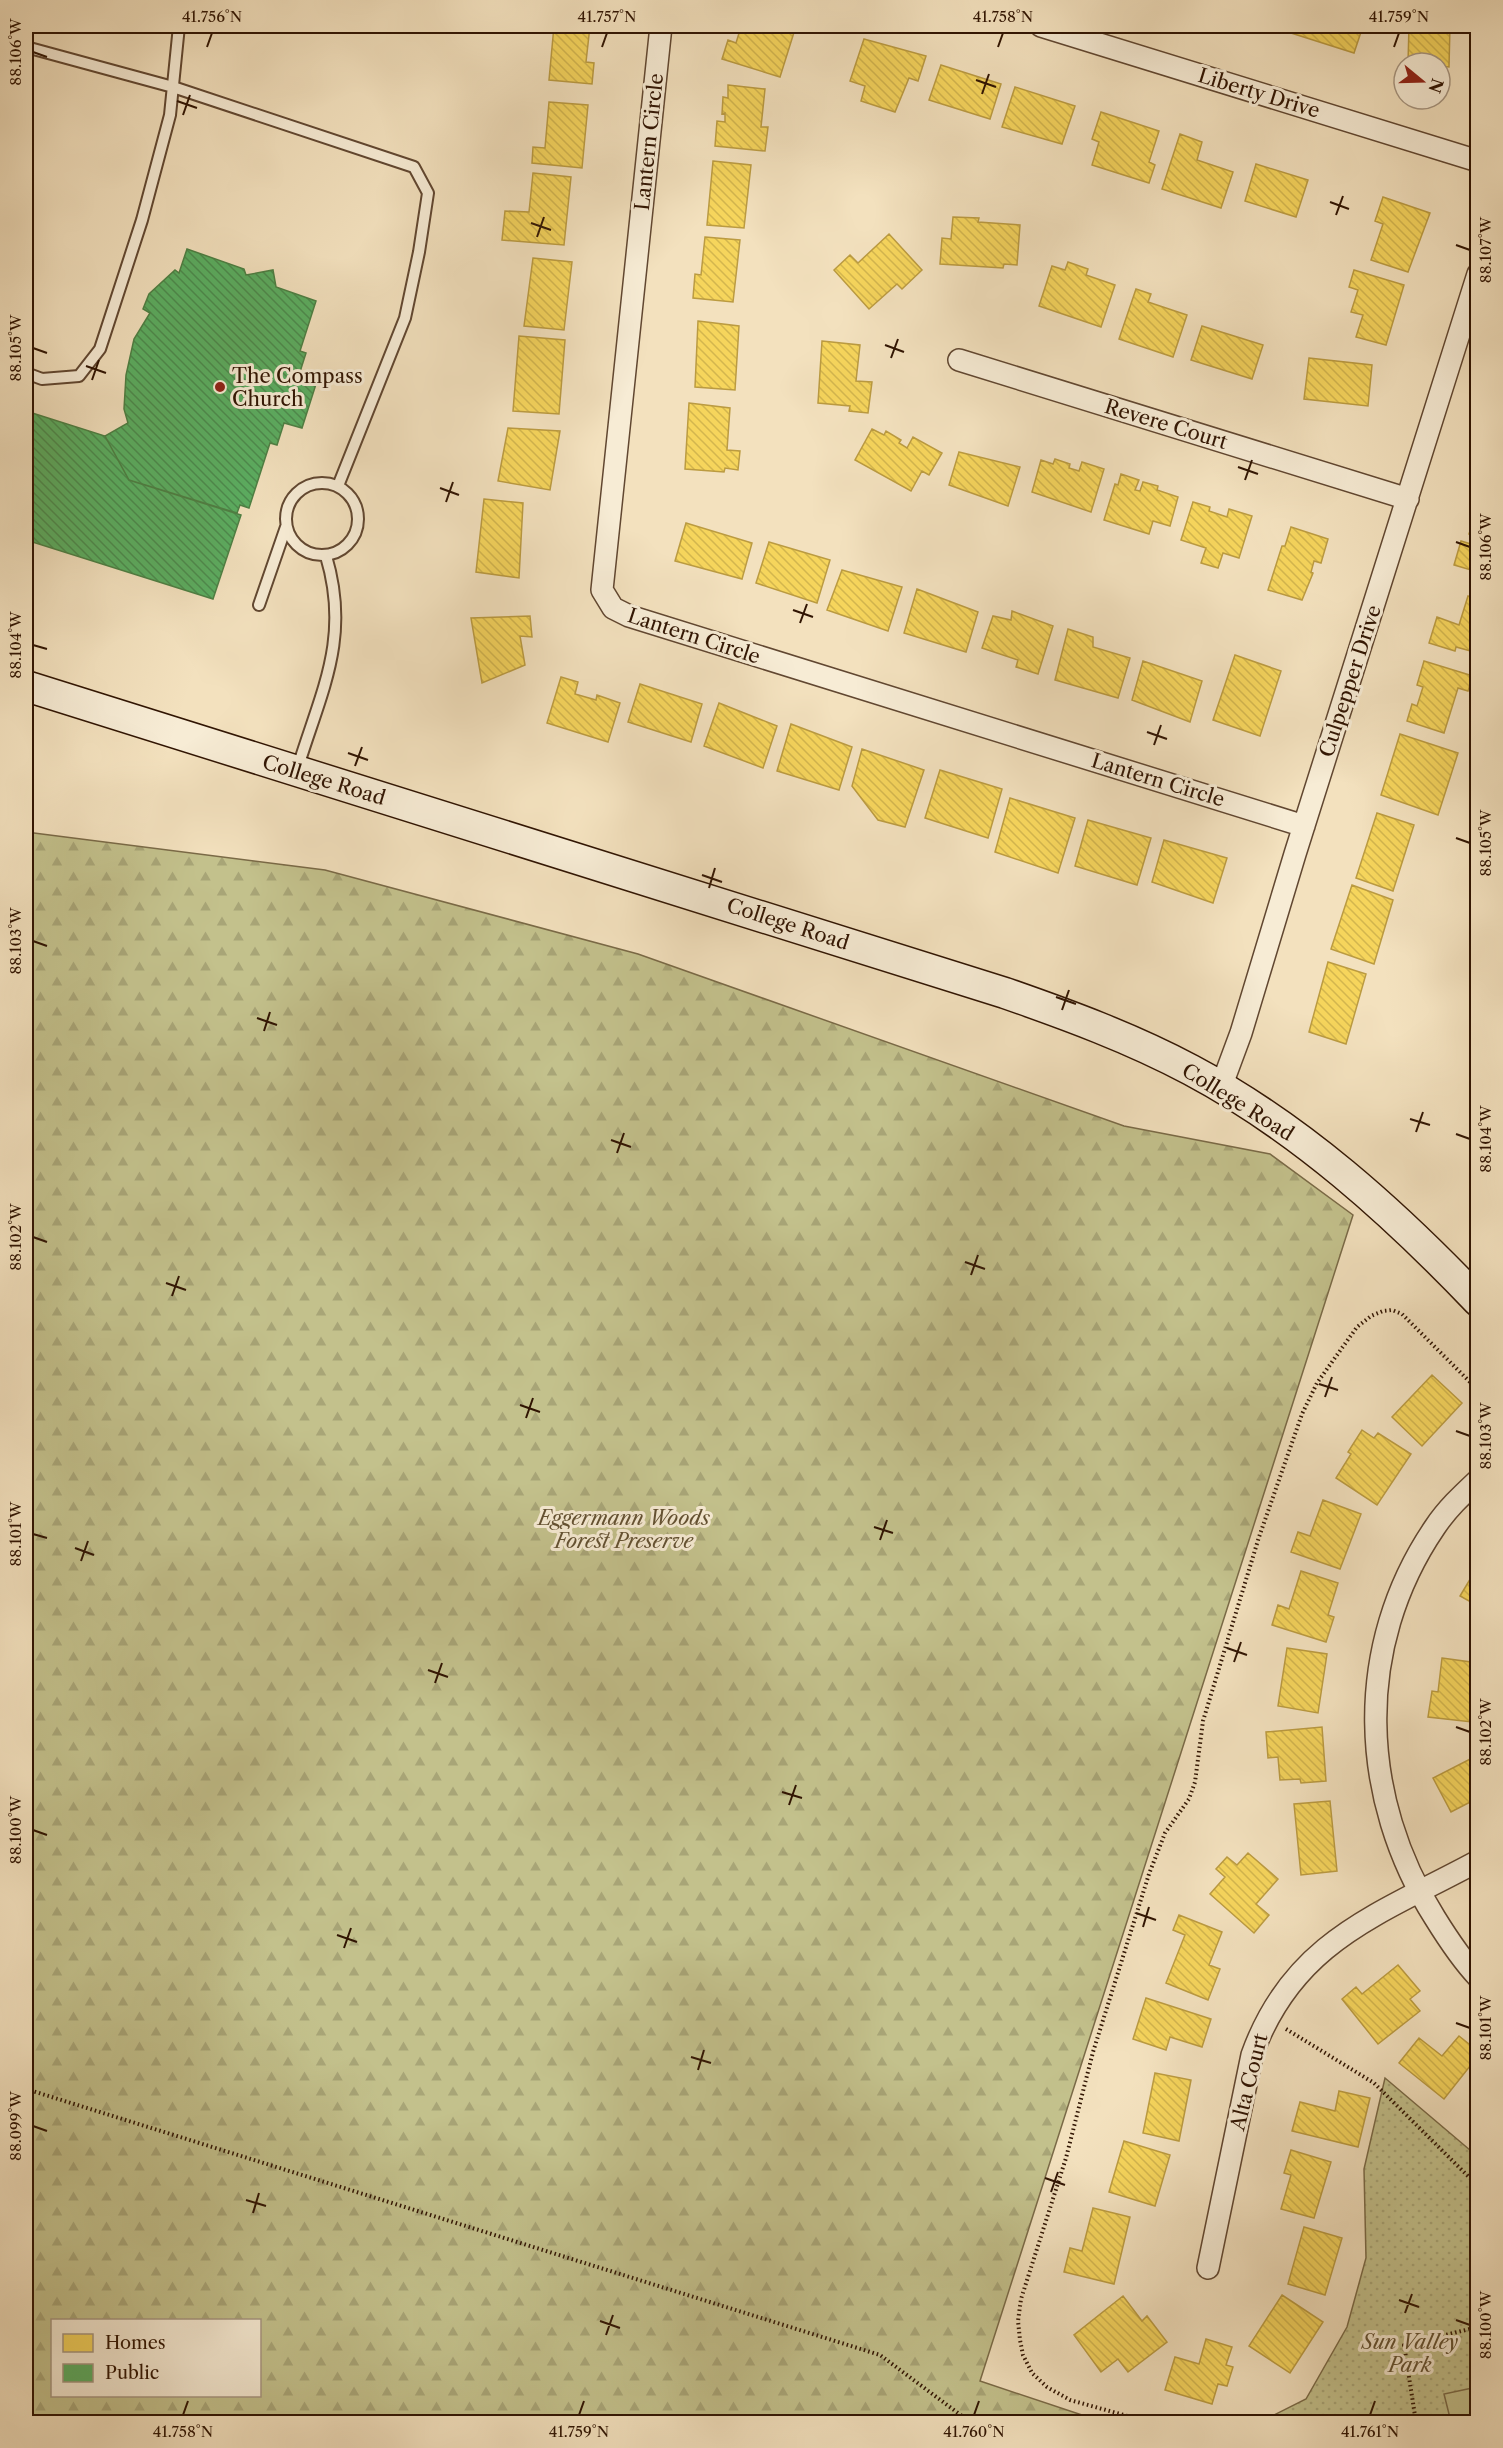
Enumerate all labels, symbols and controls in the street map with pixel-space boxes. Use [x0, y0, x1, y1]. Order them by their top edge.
text: 41.756°N [182, 7, 242, 26]
text: 41.757°N [577, 7, 637, 26]
text: 41.758°N [973, 7, 1033, 26]
text: 41.759°N [1369, 7, 1429, 26]
text: 88.106°W [6, 18, 25, 86]
north arrow [1392, 51, 1452, 111]
street label: Liberty Drive [1195, 63, 1323, 123]
street label: Lantern Circle [630, 72, 668, 212]
text: N [1424, 76, 1448, 96]
text: 88.107°W [1476, 216, 1495, 283]
text: 88.105°W [6, 314, 25, 382]
place label: The Compass Church [232, 364, 363, 411]
marker: The Compass Church [213, 380, 227, 394]
street label: Revere Court [1102, 394, 1230, 454]
text: 88.106°W [1476, 513, 1495, 581]
street label: Culpepper Drive [1314, 602, 1386, 760]
street label: Lantern Circle [625, 603, 763, 669]
text: 88.104°W [6, 611, 25, 679]
street label: Lantern Circle [1088, 748, 1228, 812]
street label: College Road [260, 750, 388, 810]
text: 88.105°W [1476, 809, 1495, 877]
street label: College Road [724, 893, 852, 955]
text: 88.103°W [6, 907, 25, 975]
street label: College Road [1178, 1058, 1298, 1146]
text: 88.104°W [1476, 1105, 1495, 1173]
text: 88.102°W [6, 1203, 25, 1271]
text: 88.103°W [1476, 1402, 1495, 1470]
text: 88.101°W [6, 1501, 25, 1567]
park label: Eggermann Woods Forest Preserve [536, 1506, 710, 1553]
text: 88.102°W [1476, 1698, 1495, 1766]
text: 88.100°W [6, 1795, 25, 1864]
text: 88.101°W [1476, 1995, 1495, 2061]
street label: Alta Court [1225, 2031, 1273, 2134]
text: 88.099°W [6, 2090, 25, 2161]
text: 88.100°W [1476, 2290, 1495, 2359]
legend [51, 2319, 261, 2397]
park label: Sun Valley Park [1361, 2330, 1458, 2377]
text: Homes [105, 2332, 166, 2354]
text: Public [105, 2362, 159, 2384]
text: 41.758°N [153, 2422, 213, 2441]
text: 41.759°N [549, 2422, 609, 2441]
text: 41.760°N [943, 2422, 1005, 2441]
text: 41.761°N [1341, 2422, 1399, 2441]

